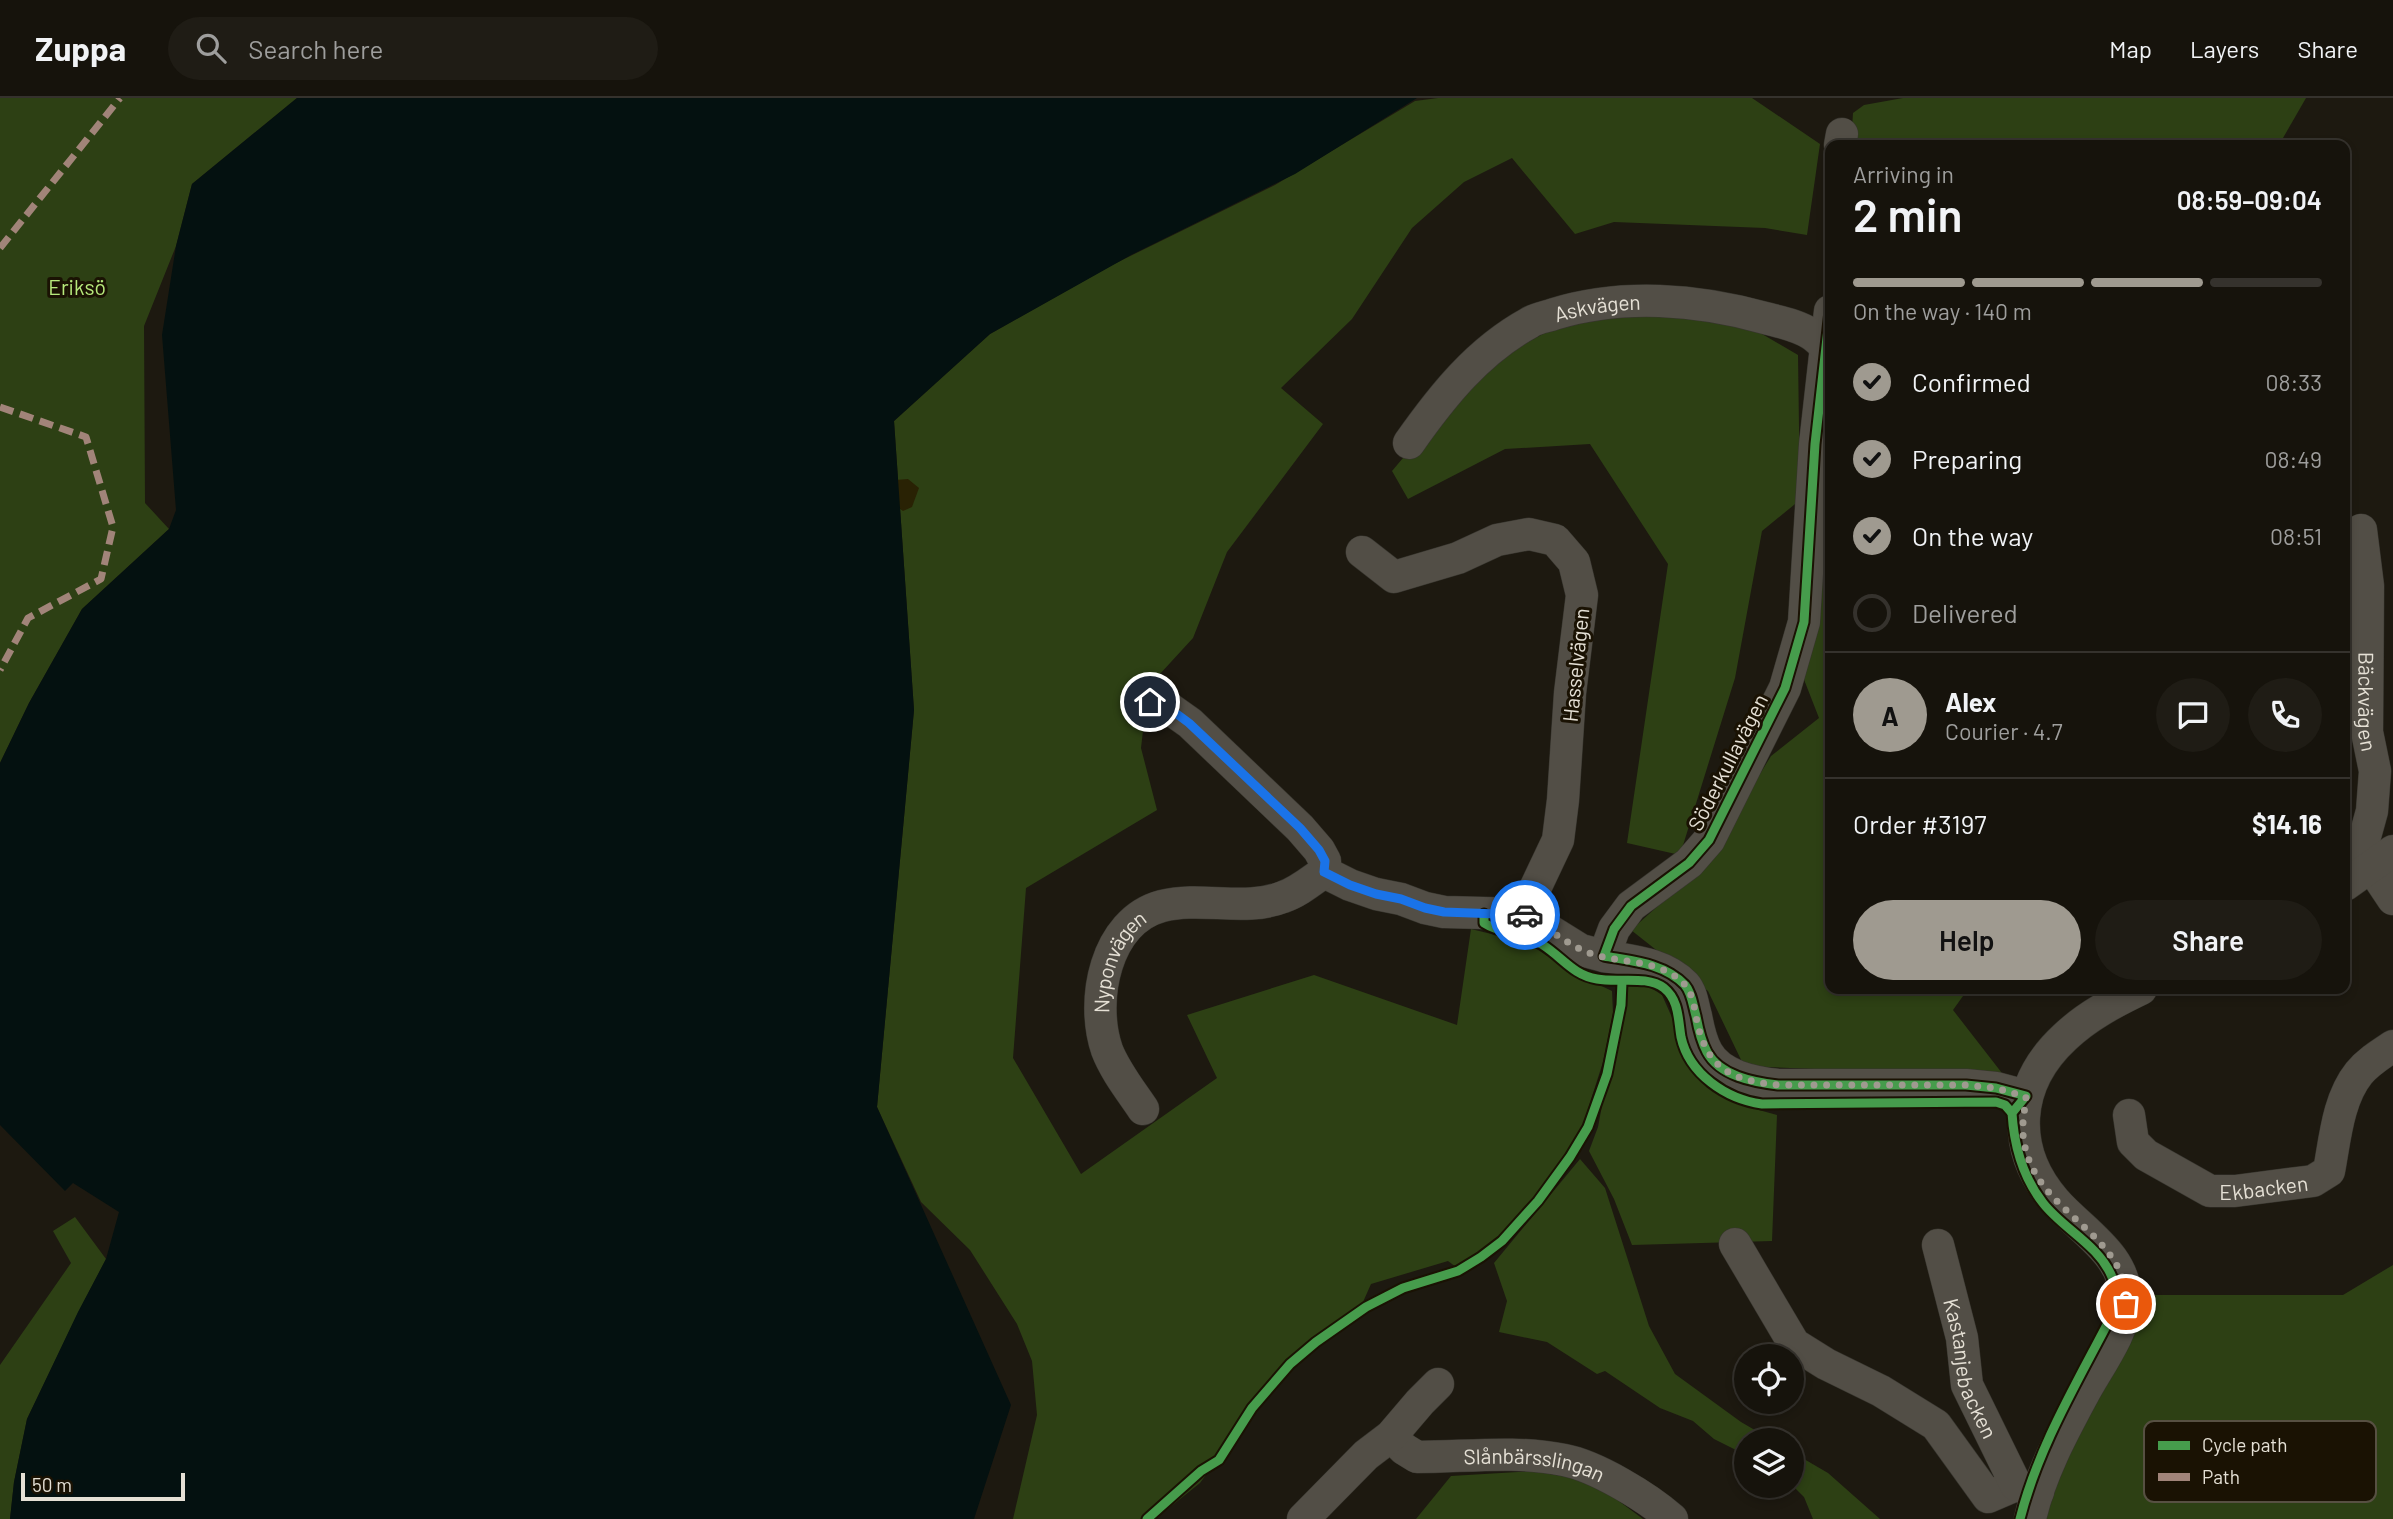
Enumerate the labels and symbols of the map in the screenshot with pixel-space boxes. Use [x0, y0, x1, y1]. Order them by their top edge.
park label: Eriksö [48, 274, 106, 299]
street label: Askvägen [1551, 288, 1641, 326]
street label: Hasselvägen [1557, 607, 1593, 723]
street label: Bäckvägen [2354, 652, 2383, 753]
pin [1120, 672, 1180, 732]
street label: Söderkullavägen [1682, 689, 1772, 835]
courier [1490, 880, 1560, 950]
street label: Nyponvägen [1088, 904, 1150, 1013]
street label: Ekbacken [2219, 1169, 2309, 1204]
pin [2096, 1274, 2156, 1334]
street label: Kastanjebacken [1940, 1295, 2004, 1442]
legend [2144, 1421, 2376, 1502]
text: Cycle path [2202, 1433, 2287, 1456]
street label: Slånbärsslingan [1463, 1442, 1609, 1486]
text: Path [2202, 1465, 2240, 1488]
scale bar [21, 1470, 186, 1502]

